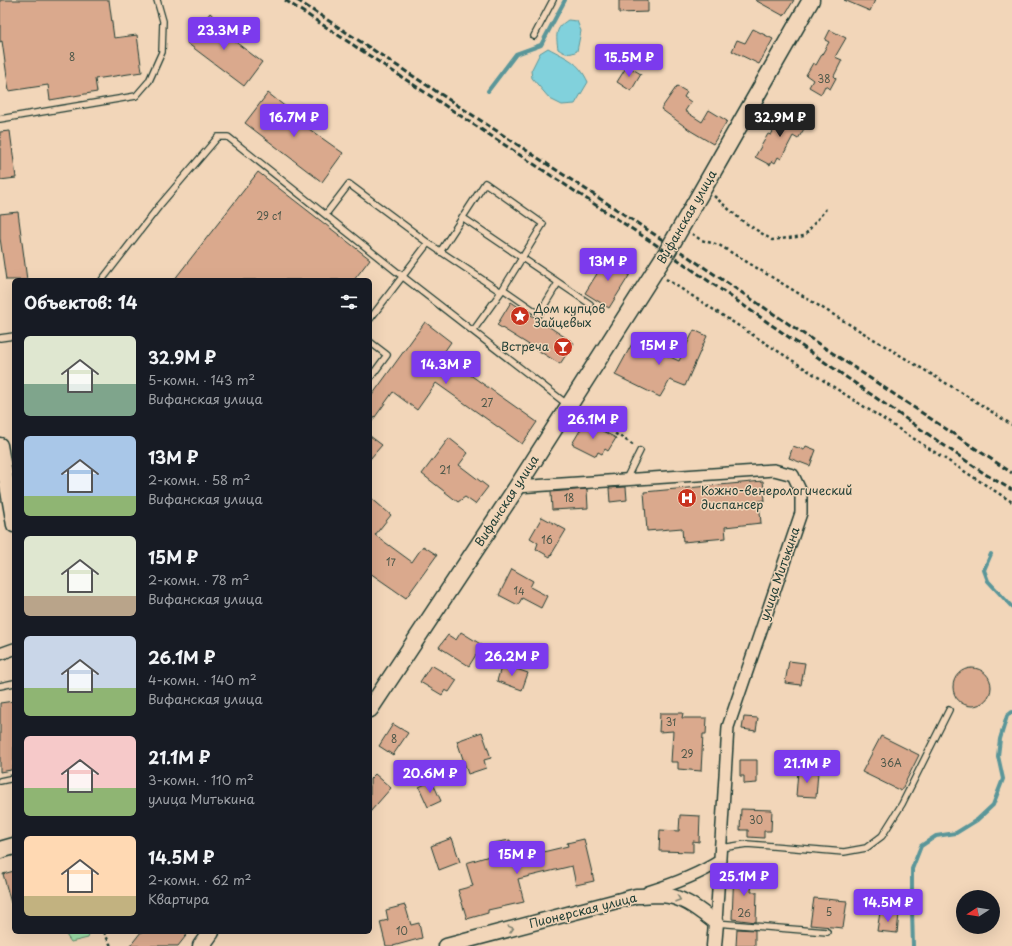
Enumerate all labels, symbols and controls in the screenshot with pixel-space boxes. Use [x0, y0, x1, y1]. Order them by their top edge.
pin: 23.3M ₽ [187, 17, 261, 51]
text: 23.3M ₽ [197, 20, 251, 39]
pin: 15.5M ₽ [592, 44, 666, 78]
text: 15.5M ₽ [604, 47, 654, 66]
house number: 8 [69, 49, 75, 64]
house number: 38 [818, 71, 830, 86]
pin: 16.7M ₽ [257, 104, 331, 138]
pin: 32.9M ₽ [743, 104, 817, 138]
text: 16.7M ₽ [269, 107, 319, 126]
text: 32.9M ₽ [754, 107, 806, 126]
street label: Вифанская улица [652, 166, 721, 267]
house number: 29 с1 [256, 208, 282, 223]
pin: 13M ₽ [580, 248, 636, 282]
text: 13M ₽ [589, 251, 627, 270]
text: Объектов: 14 [24, 289, 138, 315]
icon: filters [338, 291, 360, 313]
place label: Дом купцов Зайцевых [533, 299, 605, 331]
place icon: Дом купцов Зайцевых [509, 305, 531, 327]
pin: 15M ₽ [631, 332, 687, 366]
text: 15M ₽ [640, 335, 678, 354]
bar icon: Встреча [552, 336, 574, 358]
place label: Встреча [501, 337, 550, 355]
text: 32.9M ₽ [148, 344, 216, 370]
pin: 14.3M ₽ [409, 351, 483, 385]
icon: home [56, 352, 104, 400]
text: 14.3M ₽ [420, 354, 472, 373]
text: 5-комн. · 143 m² [148, 370, 255, 389]
text: Вифанская улица [148, 389, 263, 408]
house number: 27 [481, 395, 494, 410]
pin: 26.1M ₽ [556, 406, 630, 440]
text: 26.1M ₽ [567, 409, 619, 428]
text: 13M ₽ [148, 444, 198, 470]
street label: Вифанская улица [470, 451, 543, 550]
icon: home [56, 452, 104, 500]
house number: 21 [439, 462, 451, 477]
text: 2-комн. · 58 m² [148, 470, 250, 489]
place label: Кожно-венерологический диспансер [701, 481, 852, 513]
hospital icon: Кожно-венерологический диспансер [676, 487, 698, 509]
text: Вифанская улица [148, 489, 263, 508]
house number: 18 [564, 490, 574, 505]
street label: улица Митькина [755, 524, 804, 623]
house number: 16 [541, 532, 553, 547]
text: 15M ₽ [148, 544, 198, 570]
icon: home [56, 552, 104, 600]
house number: 17 [386, 554, 397, 569]
text: 2-комн. · 78 m² [148, 570, 250, 589]
house number: 14 [513, 583, 525, 598]
text: Вифанская улица [148, 589, 263, 608]
pin: 26.2M ₽ [475, 643, 549, 677]
text: 26.1M ₽ [148, 644, 215, 670]
text: 26.2M ₽ [484, 646, 540, 665]
icon: home [56, 652, 104, 700]
text: 4-комн. · 140 m² [148, 670, 257, 689]
text: Вифанская улица [148, 689, 263, 708]
house number: 31 [666, 714, 676, 729]
house number: 8 [391, 731, 397, 746]
text: 21.1M ₽ [148, 744, 210, 770]
house number: 29 [681, 746, 694, 761]
pin: 21.1M ₽ [770, 750, 844, 784]
icon: home [56, 752, 104, 800]
text: 21.1M ₽ [783, 753, 831, 772]
house number: 36А [880, 755, 902, 770]
pin: 20.6M ₽ [393, 760, 467, 794]
text: 20.6M ₽ [402, 763, 458, 782]
text: 3-комн. · 110 m² [148, 770, 254, 789]
text: улица Митькина [148, 789, 255, 808]
house number: 30 [749, 812, 763, 827]
pin: 15M ₽ [489, 841, 545, 875]
text: 14.5M ₽ [148, 844, 214, 870]
text: 15M ₽ [498, 844, 536, 863]
icon: home [56, 852, 104, 900]
pin: 25.1M ₽ [707, 863, 781, 897]
text: 25.1M ₽ [719, 866, 769, 885]
text: 2-комн. · 62 m² [148, 870, 252, 889]
street label: Пионерская улица [527, 888, 639, 932]
text: Квартира [148, 889, 209, 908]
pin: 14.5M ₽ [851, 889, 925, 923]
north arrow [956, 890, 1000, 934]
map controls [956, 890, 1000, 934]
text: 14.5M ₽ [863, 892, 913, 911]
one-way arrow [674, 894, 681, 903]
house number: 5 [826, 904, 832, 919]
house number: 26 [737, 905, 751, 920]
house number: 10 [396, 923, 408, 938]
one-way arrow [507, 925, 514, 934]

